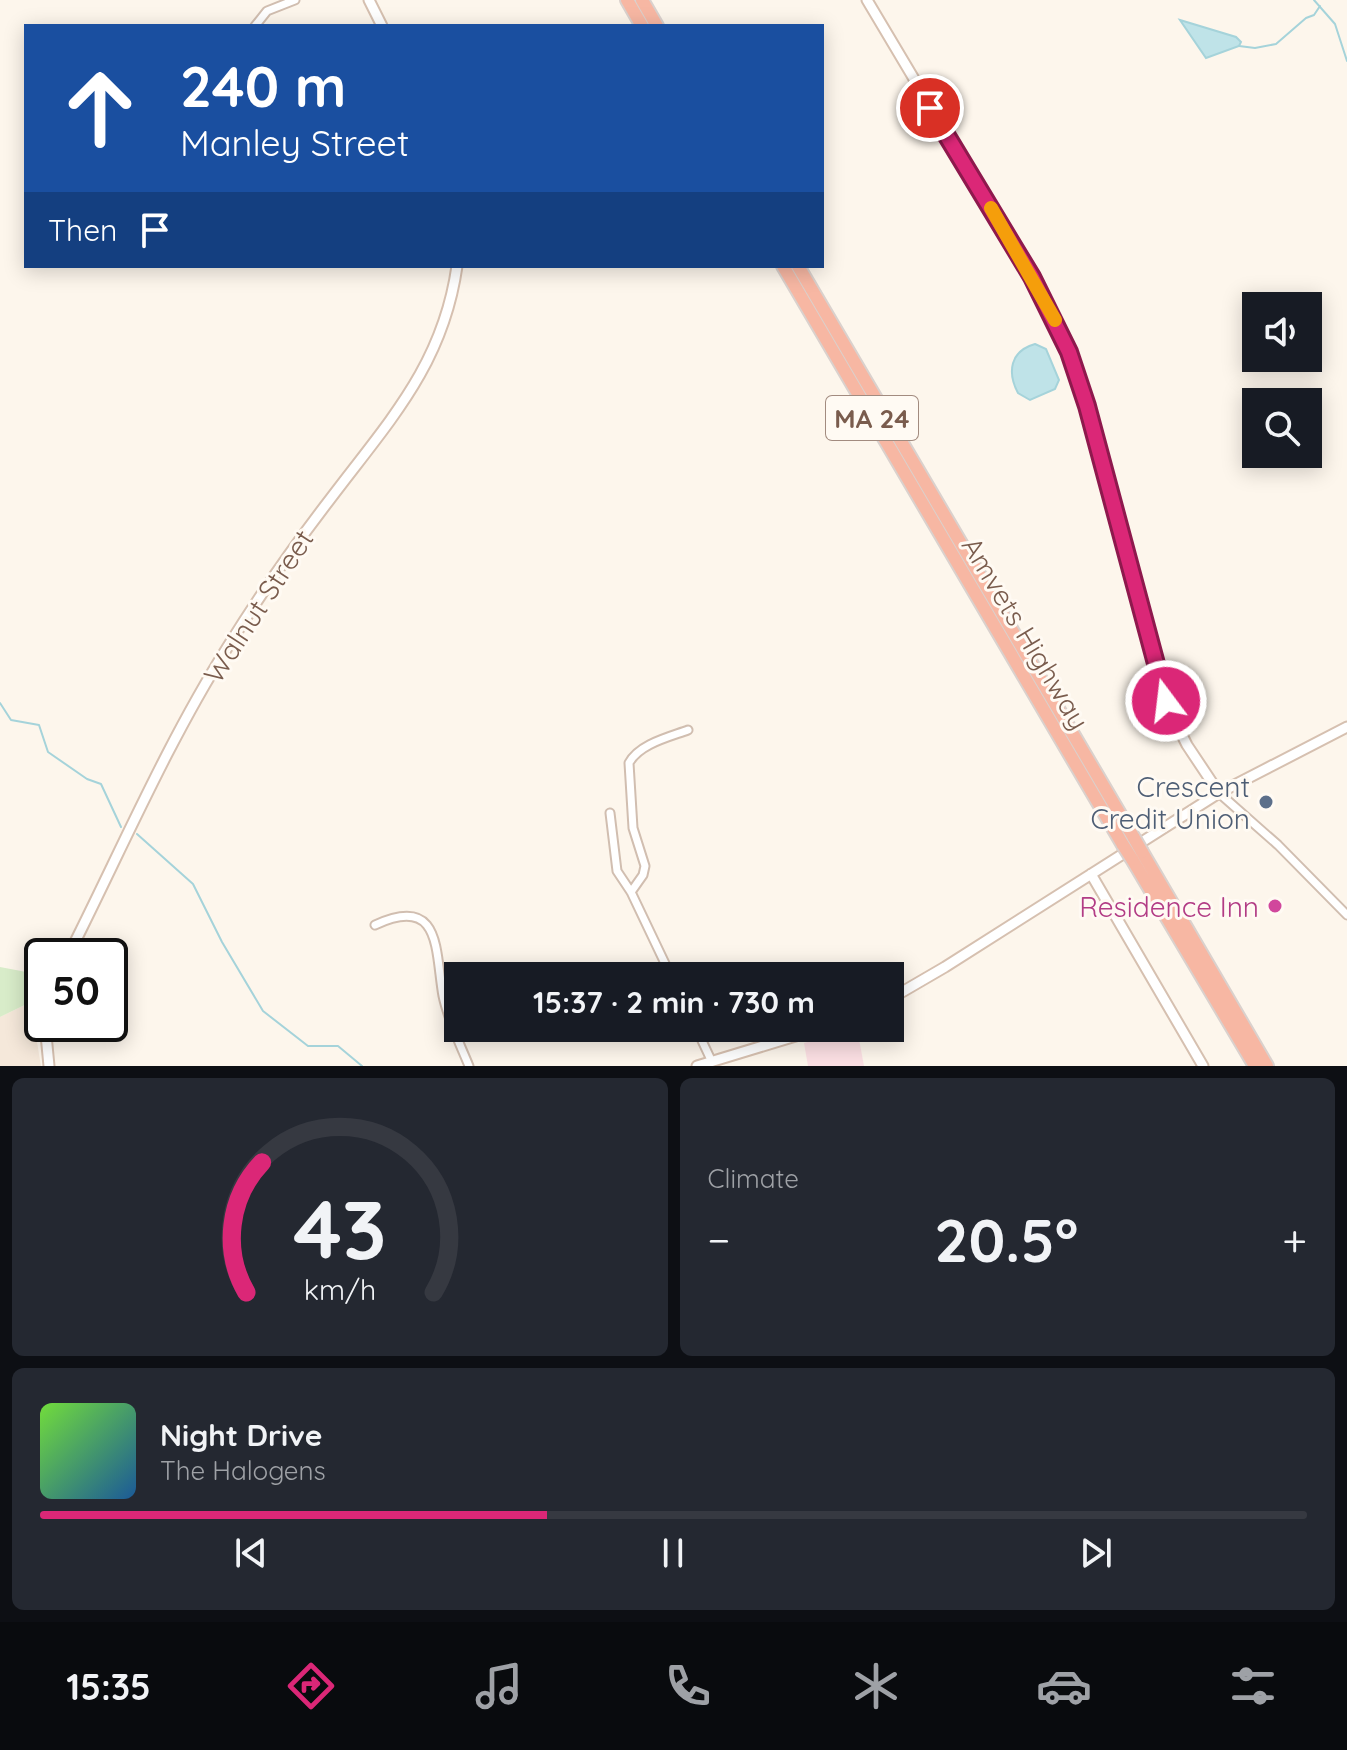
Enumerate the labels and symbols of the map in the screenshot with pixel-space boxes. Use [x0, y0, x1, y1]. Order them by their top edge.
pin [896, 74, 964, 142]
road number: MA 24 [826, 396, 918, 440]
street label: Walnut Street [195, 523, 321, 689]
street label: Amvets Highway [955, 530, 1097, 736]
position arrow [1124, 659, 1208, 743]
place label: Crescent Credit Union [1090, 769, 1250, 836]
marker: Crescent Credit Union [1257, 793, 1275, 811]
place label: Residence Inn [1079, 889, 1259, 924]
marker: Residence Inn [1266, 897, 1284, 915]
speed limit sign: 50 [24, 938, 128, 1042]

